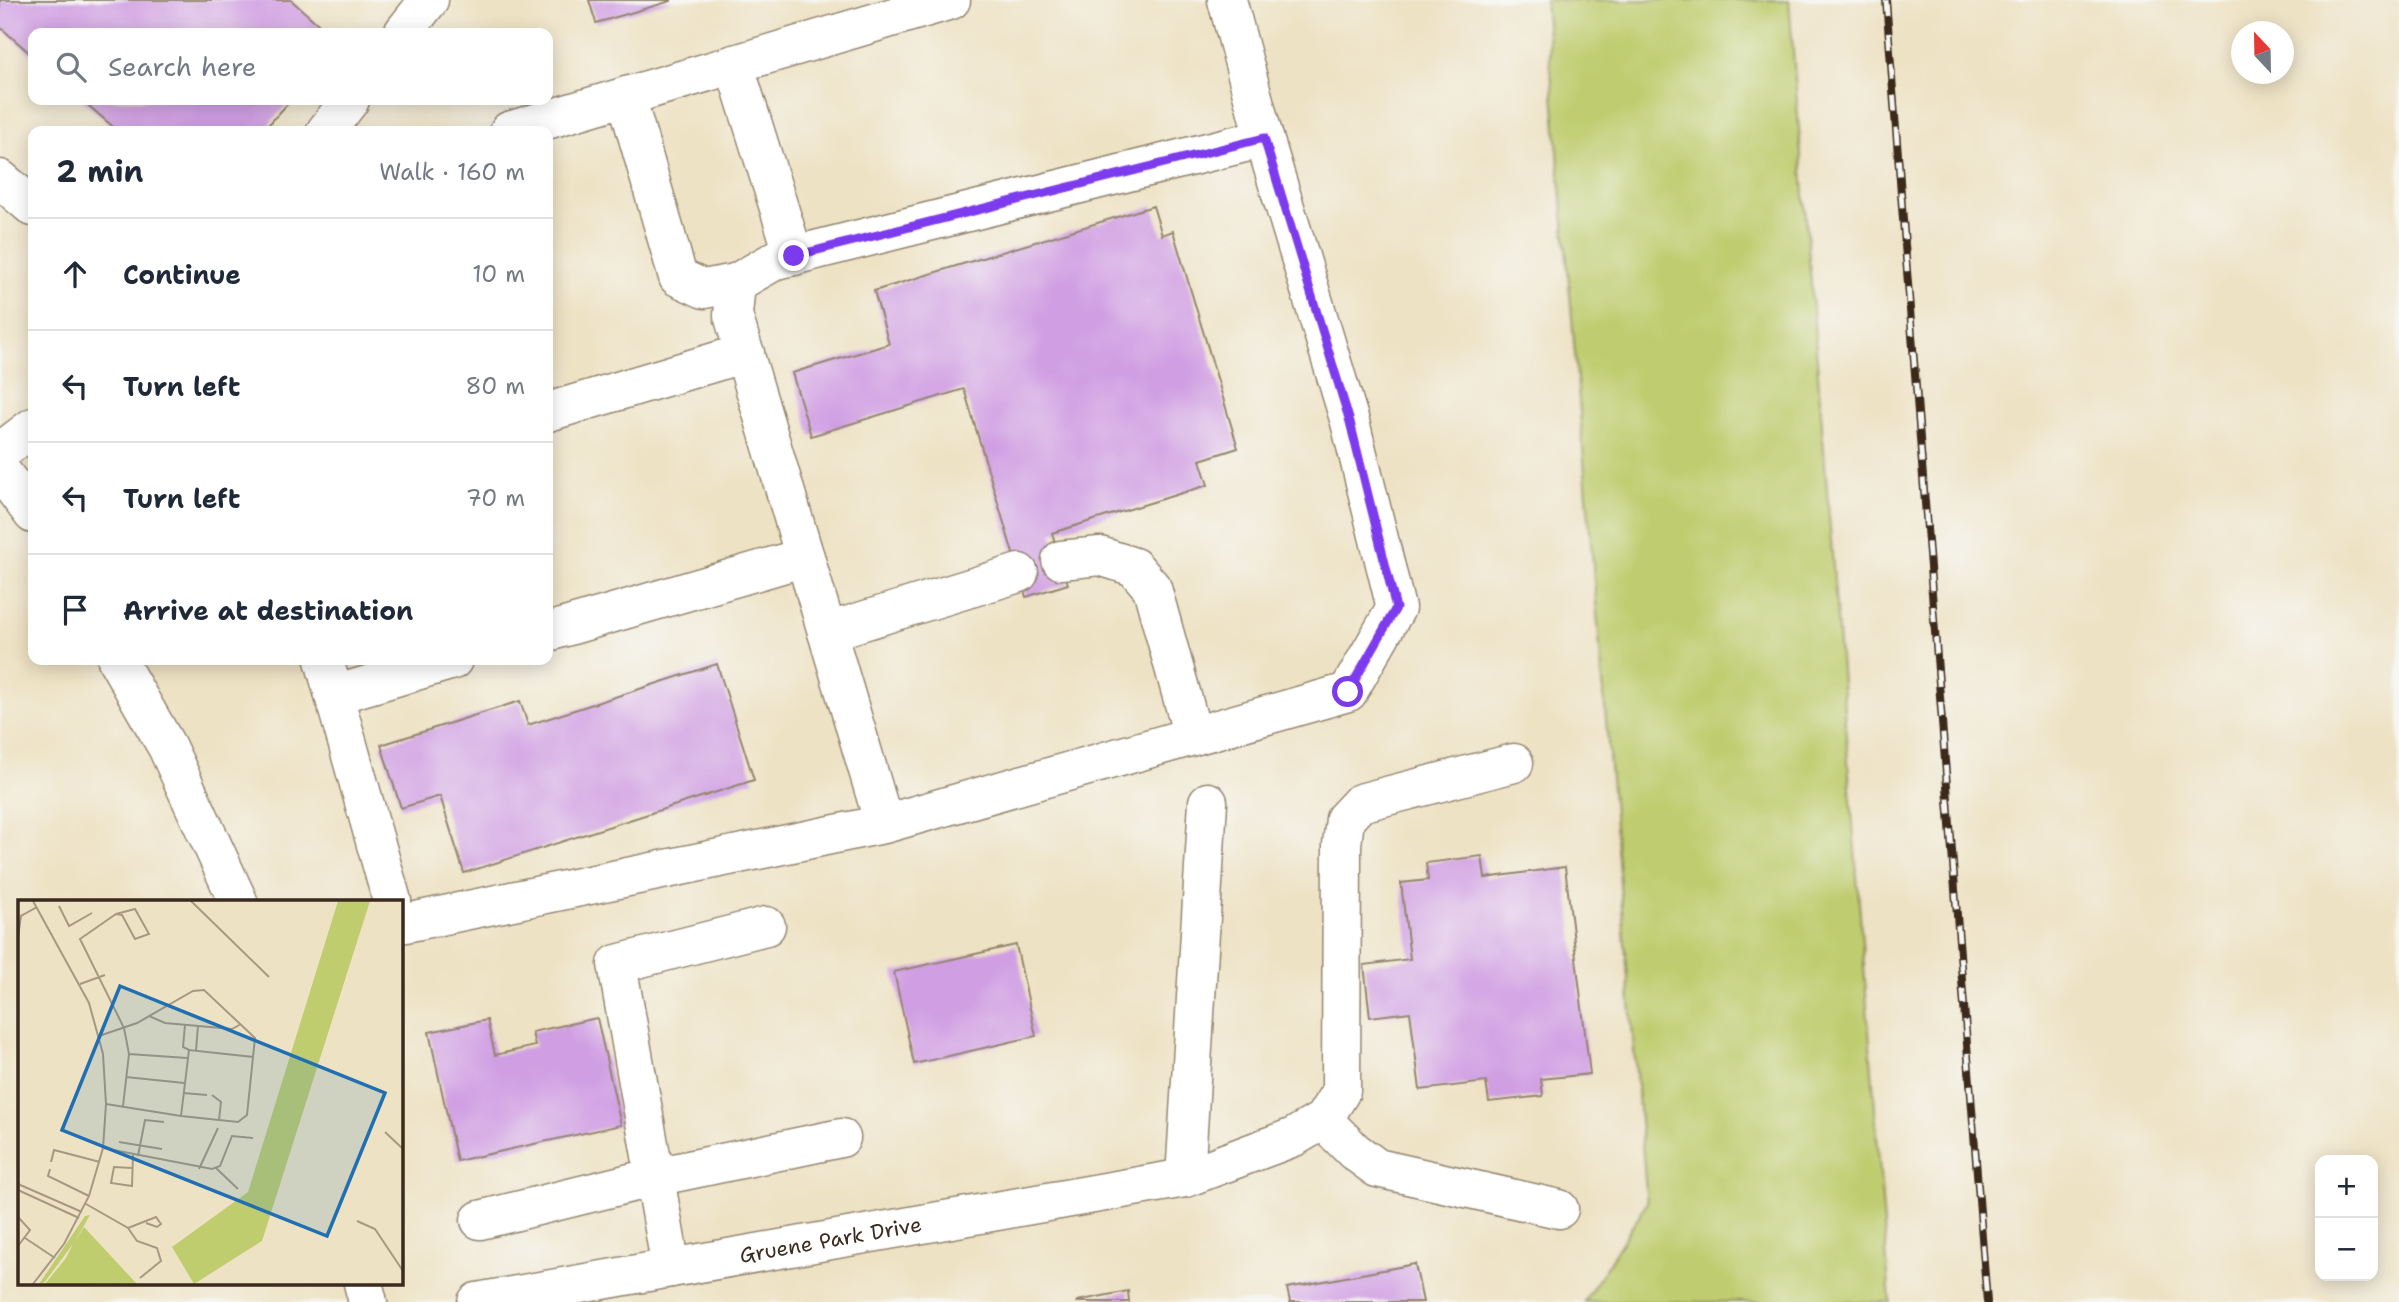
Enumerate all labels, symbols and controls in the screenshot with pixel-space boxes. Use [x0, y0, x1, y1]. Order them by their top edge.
north arrow [2231, 21, 2294, 84]
search box [28, 28, 553, 105]
icon: search [52, 48, 90, 86]
text: Search here [108, 49, 257, 84]
text: 2 min [56, 151, 143, 192]
text: Walk · 160 m [379, 157, 525, 187]
route end [778, 240, 809, 271]
icon: ahead [56, 255, 94, 293]
text: Continue [123, 257, 241, 292]
text: 10 m [472, 259, 525, 289]
icon: left [56, 367, 94, 405]
text: Turn left [123, 369, 240, 404]
text: 80 m [466, 371, 525, 401]
icon: left [56, 479, 94, 517]
text: Turn left [123, 481, 240, 516]
text: 70 m [466, 483, 525, 513]
icon: arrive [56, 591, 94, 629]
text: Arrive at destination [123, 593, 413, 628]
route start [1332, 676, 1363, 707]
inset map [18, 900, 402, 1284]
map controls [2315, 1155, 2378, 1281]
button: + [2315, 1155, 2378, 1218]
street label: Gruene Park Drive [737, 1210, 924, 1270]
button: − [2315, 1218, 2378, 1281]

